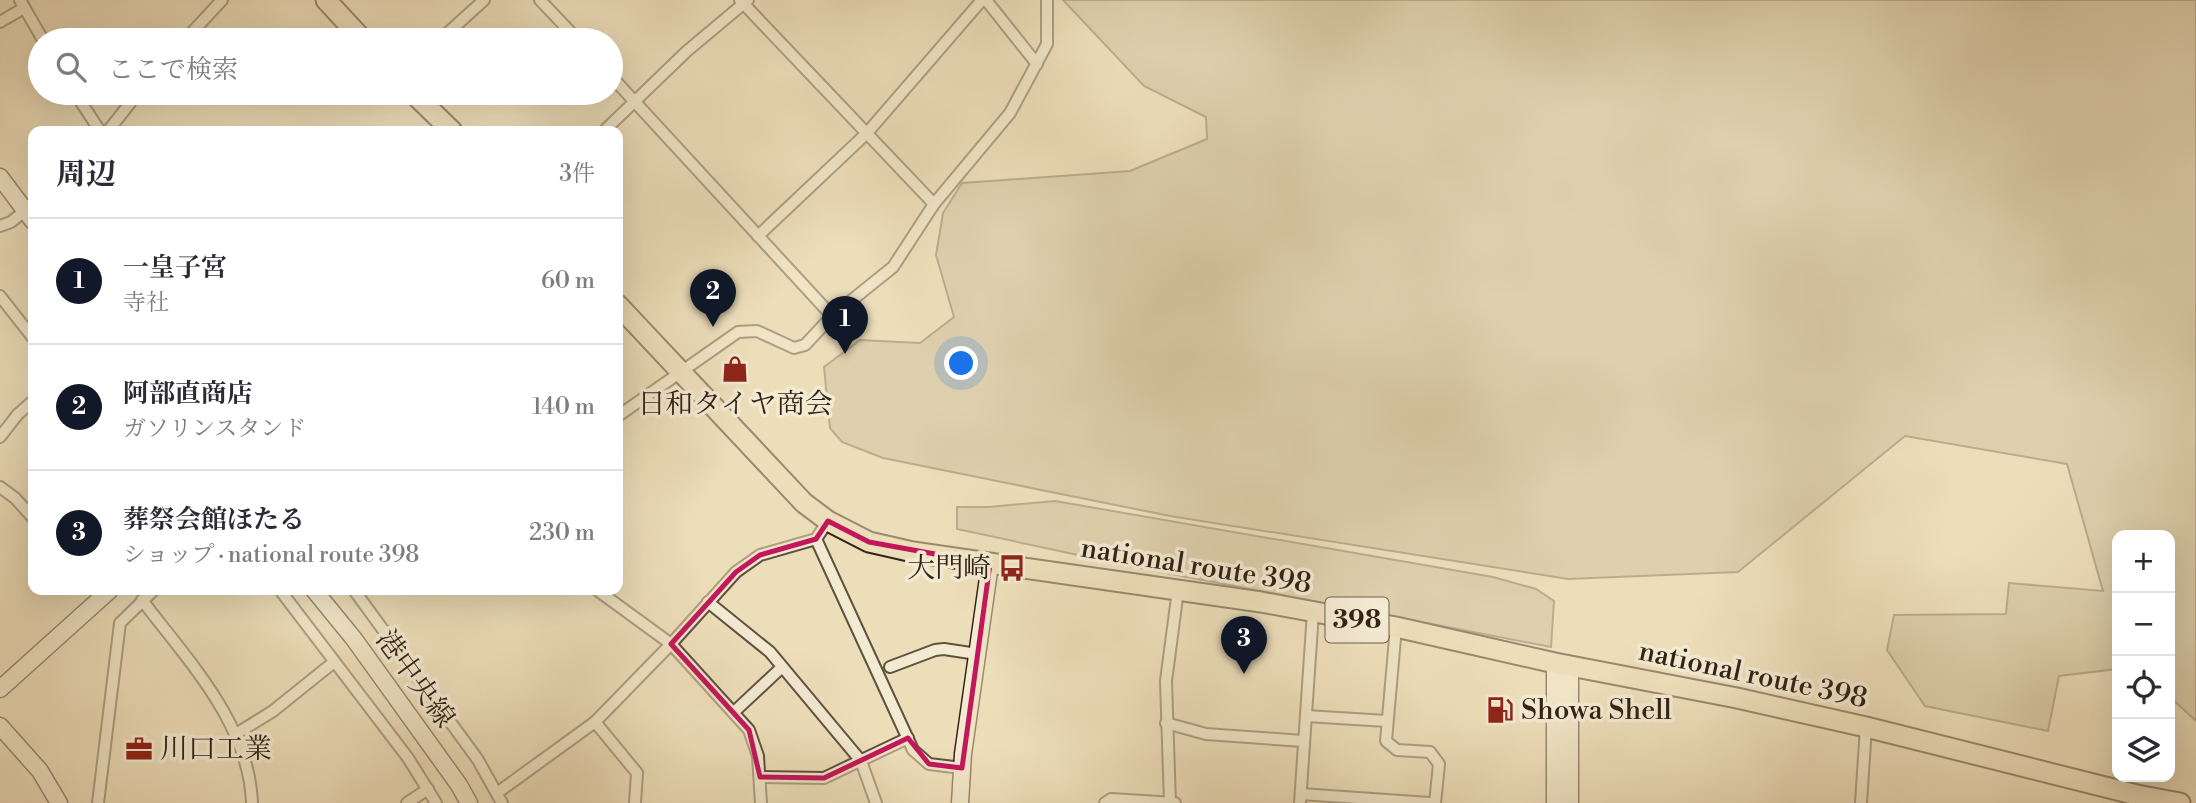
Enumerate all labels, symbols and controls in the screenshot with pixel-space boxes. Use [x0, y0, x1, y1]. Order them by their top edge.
search box [28, 28, 623, 105]
icon: search [52, 48, 90, 86]
text: ここで検索 [108, 54, 238, 86]
text: 周辺 [56, 156, 116, 194]
text: 3件 [559, 160, 595, 188]
text: 一皇子宮 [123, 252, 227, 284]
text: 1 [73, 267, 85, 295]
text: 60 m [541, 267, 595, 295]
pin: 2 [690, 269, 736, 327]
text: 寺社 [123, 289, 169, 317]
pin: 1 [822, 296, 868, 354]
your location [944, 346, 978, 380]
shop icon: 日和タイヤ商会 [720, 354, 750, 384]
text: 阿部直商店 [123, 378, 253, 410]
place label: 日和タイヤ商会 [637, 387, 833, 422]
text: 2 [72, 393, 86, 421]
text: 140 m [532, 393, 595, 421]
text: ガソリンスタンド [123, 415, 306, 443]
text: 葬祭会館ほたる [123, 504, 305, 536]
text: 3 [72, 519, 86, 547]
text: 230 m [529, 519, 595, 547]
street label: national route 398 [1078, 530, 1314, 602]
map controls [2112, 530, 2175, 782]
button: + [2112, 530, 2175, 593]
text: ショップ · national route 398 [123, 541, 419, 569]
place label: 大門崎 [907, 551, 991, 586]
bus stop icon: 大門崎 [997, 553, 1027, 583]
button: − [2112, 593, 2175, 656]
road number: 398 [1326, 598, 1388, 642]
pin: 3 [1221, 616, 1267, 674]
street label: 港中央線 [368, 623, 462, 735]
street label: national route 398 [1635, 634, 1871, 716]
button: locate [2112, 656, 2175, 719]
place label: Showa Shell [1521, 693, 1672, 728]
fuel station icon: Showa Shell [1485, 695, 1515, 725]
button: layers [2112, 719, 2175, 782]
place label: 川口工業 [160, 732, 272, 767]
office icon: 川口工業 [124, 734, 154, 764]

